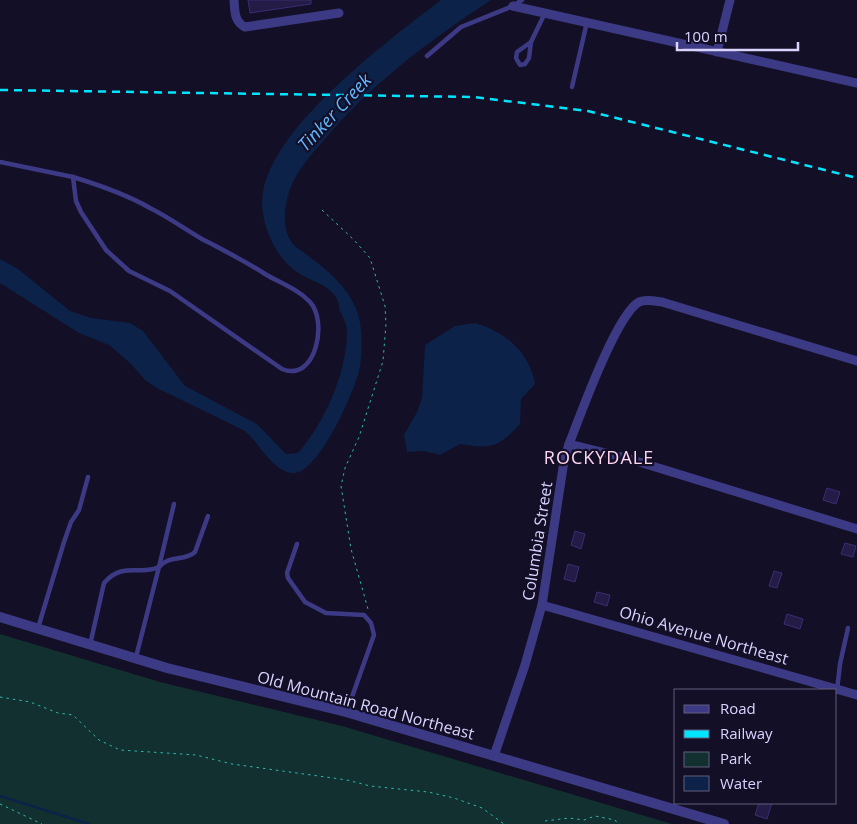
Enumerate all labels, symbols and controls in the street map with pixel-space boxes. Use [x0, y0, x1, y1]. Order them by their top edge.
scale bar [677, 20, 798, 52]
text: 100 m [684, 26, 728, 46]
water label: Tinker Creek [292, 67, 377, 156]
district label: ROCKYDALE [544, 445, 654, 469]
street label: Columbia Street [517, 480, 557, 602]
street label: Ohio Avenue Northeast [617, 600, 791, 670]
street label: Old Mountain Road Northeast [255, 665, 477, 745]
legend [674, 689, 837, 804]
text: Road [720, 698, 756, 718]
text: Railway [720, 723, 773, 743]
text: Park [720, 748, 751, 768]
text: Water [720, 773, 762, 793]

